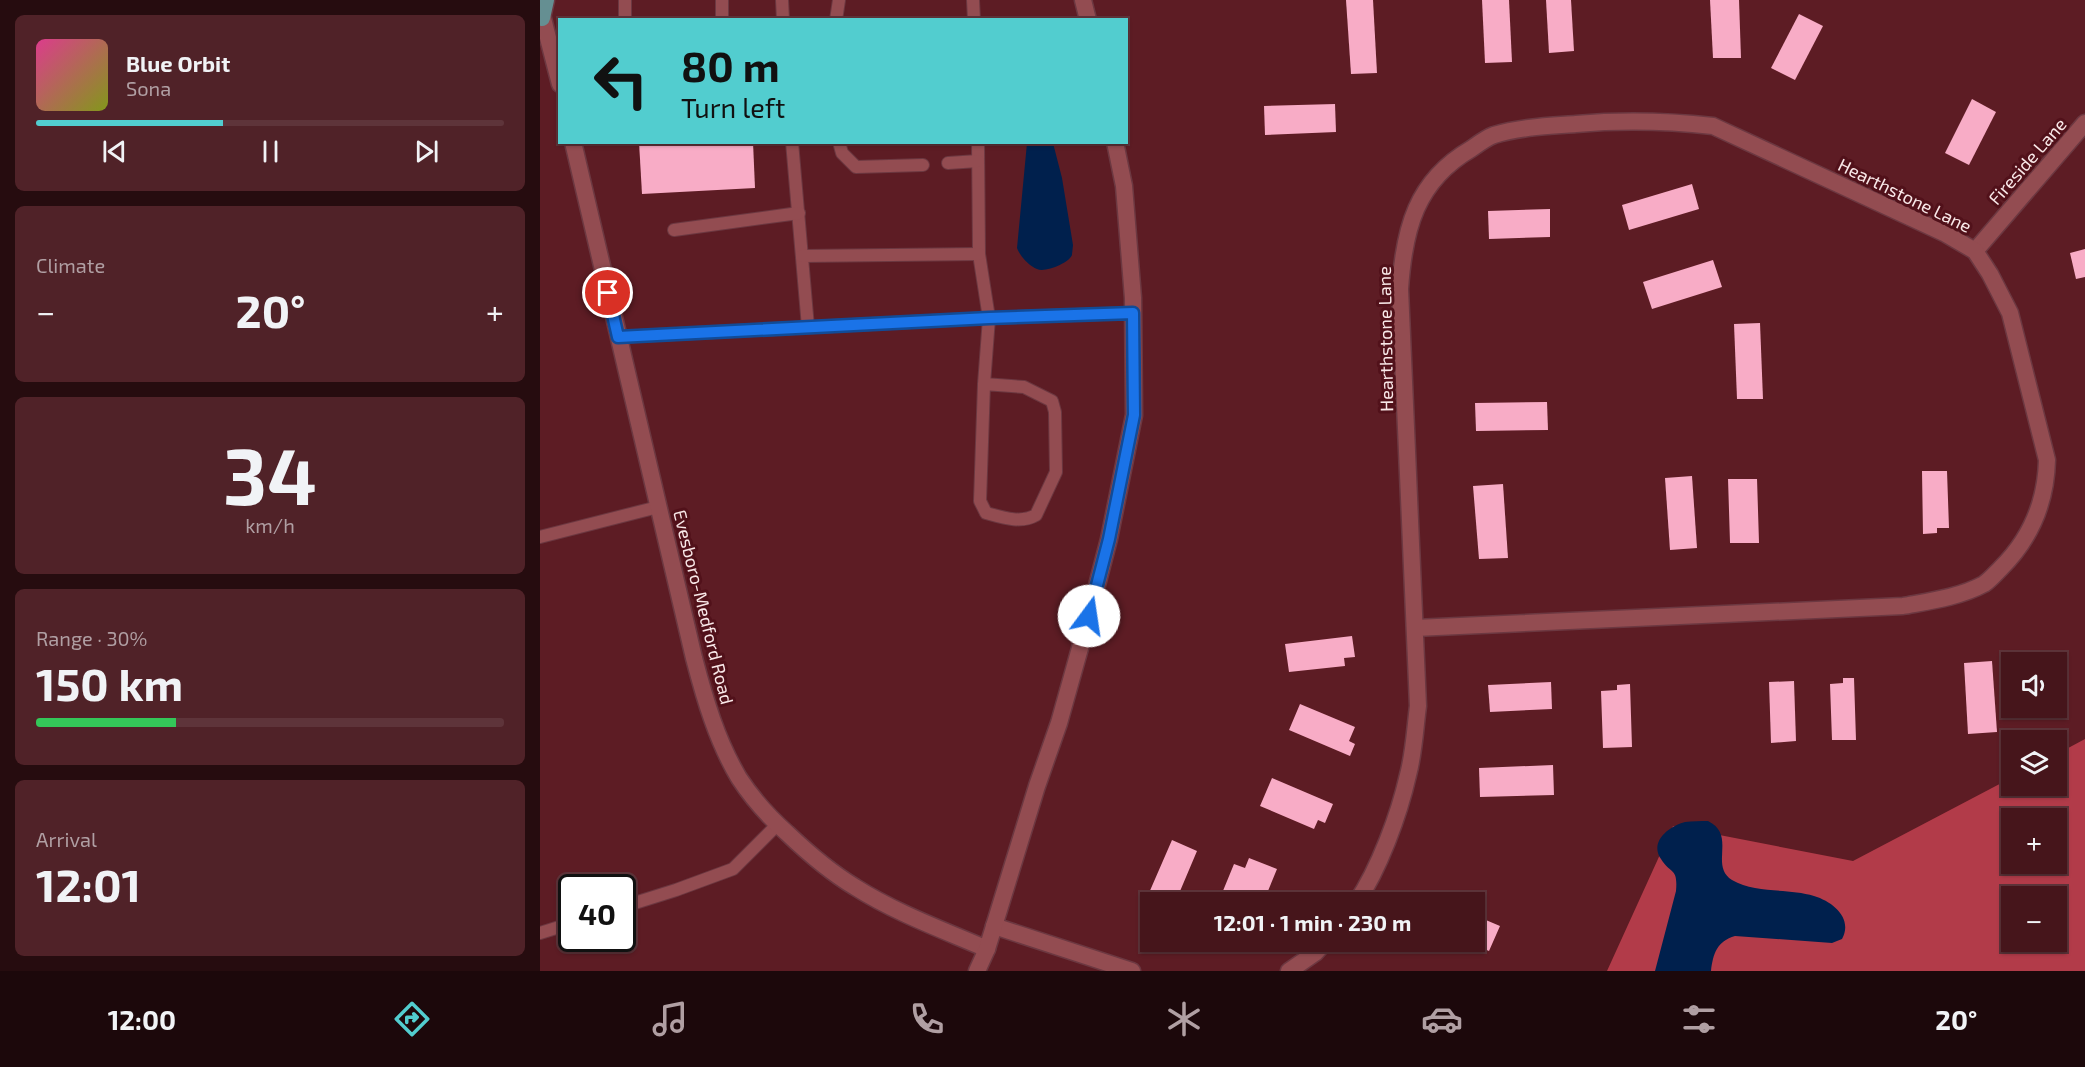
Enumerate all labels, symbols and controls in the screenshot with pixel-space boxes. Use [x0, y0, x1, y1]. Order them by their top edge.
text: 80 m [681, 40, 780, 90]
icon: left [582, 42, 660, 120]
text: Blue Orbit [126, 50, 230, 76]
text: Sona [126, 76, 171, 100]
text: Turn left [681, 91, 785, 123]
street label: Fireside Lane [1983, 113, 2071, 209]
icon: previous [98, 135, 131, 168]
icon: pause [254, 135, 287, 168]
icon: next [410, 135, 443, 168]
street label: Hearthstone Lane [1835, 153, 1975, 237]
text: Climate [36, 253, 105, 277]
street label: Hearthstone Lane [1373, 266, 1397, 412]
pin [582, 267, 633, 318]
icon: arrive [591, 276, 624, 309]
text: 20° [236, 283, 306, 337]
text: − [36, 291, 55, 331]
text: + [486, 291, 504, 331]
text: 34 [223, 427, 317, 521]
street label: Evesboro-Medford Road [669, 507, 739, 707]
text: km/h [245, 513, 295, 537]
position arrow [1057, 584, 1121, 648]
text: Range · 30% [36, 626, 147, 650]
map controls [2001, 652, 2067, 952]
button: sound [2001, 652, 2067, 718]
text: 150 km [36, 656, 183, 710]
button: layers [2001, 730, 2067, 796]
button: + [2001, 808, 2067, 874]
text: Arrival [36, 827, 97, 851]
text: 12:01 [36, 857, 141, 911]
speed limit sign: 40 [558, 874, 636, 952]
button: − [2001, 886, 2067, 952]
text: 12:01 · 1 min · 230 m [1214, 909, 1411, 935]
icon: directions [391, 998, 433, 1040]
icon: music [649, 998, 691, 1040]
icon: phone [906, 998, 948, 1040]
icon: climate [1163, 998, 1205, 1040]
icon: car [1421, 998, 1463, 1040]
icon: filters [1678, 998, 1720, 1040]
text: 12:00 [108, 1003, 176, 1035]
text: 20° [1935, 1003, 1977, 1035]

